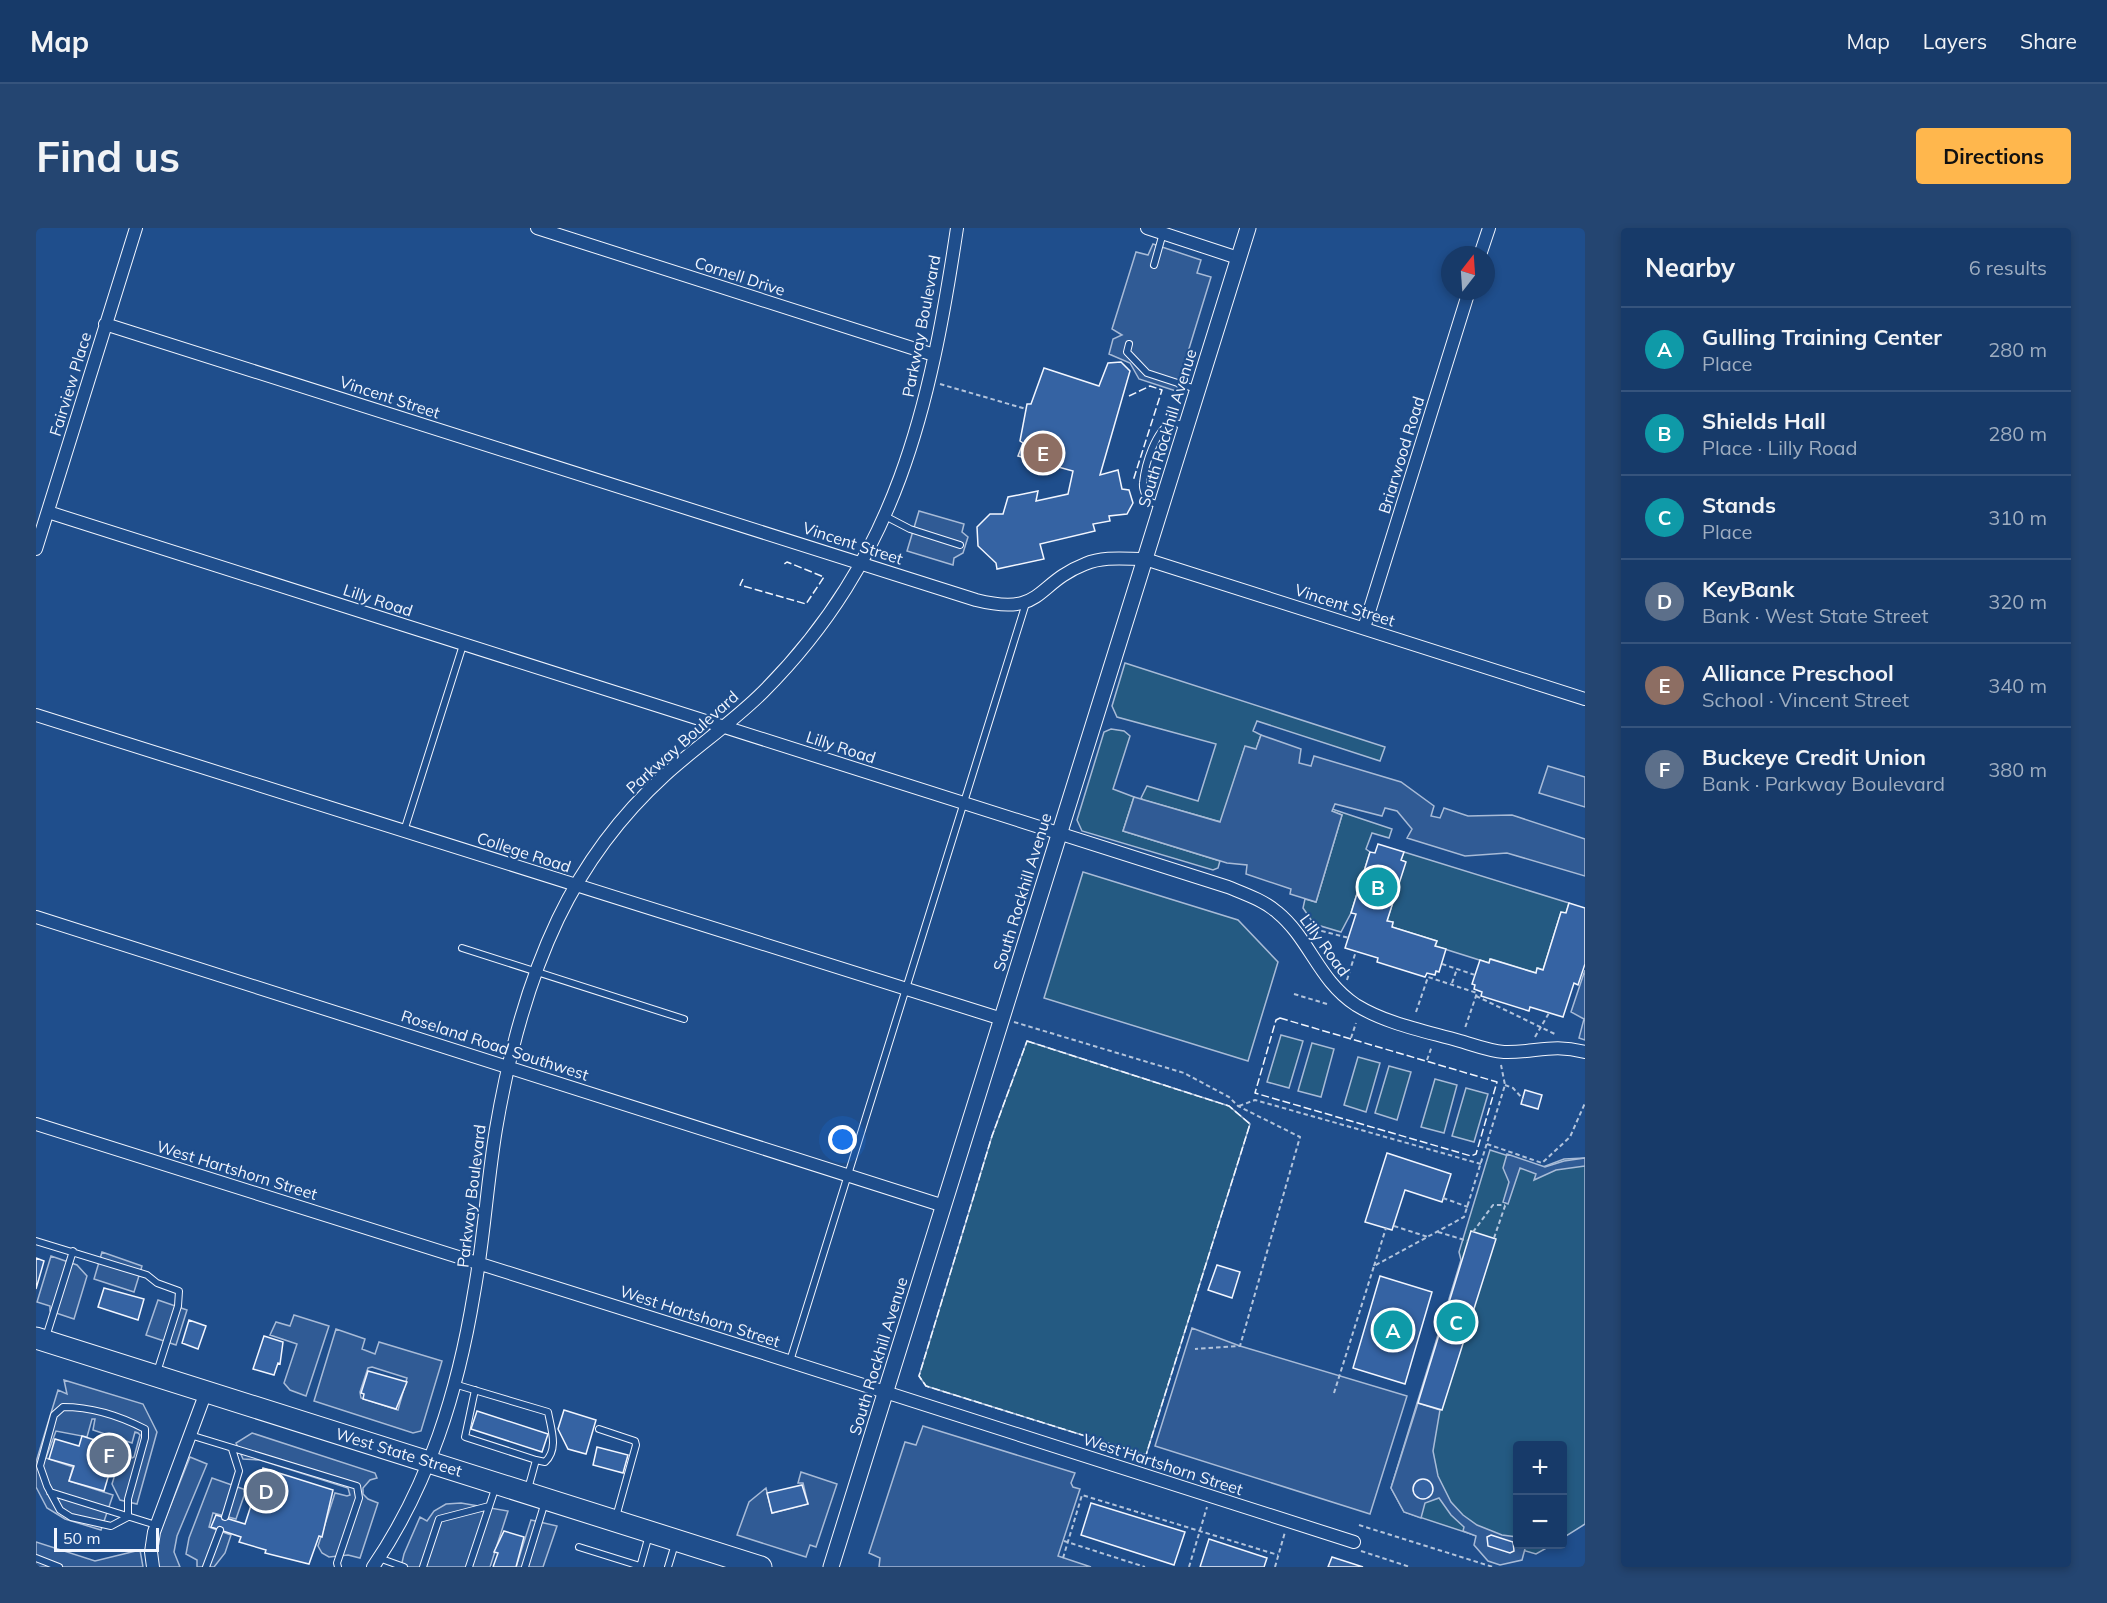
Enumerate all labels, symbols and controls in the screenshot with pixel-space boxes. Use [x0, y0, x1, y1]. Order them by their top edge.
text: Map [30, 24, 89, 59]
text: Map [1847, 28, 1890, 54]
text: Layers [1923, 28, 1987, 54]
text: Share [2020, 28, 2077, 54]
button: Directions [1916, 128, 2071, 184]
text: Find us [36, 130, 180, 183]
north arrow [1441, 246, 1495, 300]
text: Nearby [1645, 251, 1735, 284]
street label: Cornell Drive [692, 252, 788, 300]
street label: Parkway Boulevard [897, 253, 945, 399]
text: 6 results [1969, 255, 2047, 280]
text: Gulling Training Center [1702, 323, 1942, 351]
street label: Fairview Place [45, 330, 95, 438]
text: A [1657, 337, 1672, 362]
text: 280 m [1988, 337, 2047, 362]
street label: South Rockhill Avenue [1133, 346, 1201, 510]
text: Place [1702, 351, 1752, 376]
street label: Vincent Street [337, 371, 443, 423]
street label: Briarwood Road [1374, 394, 1428, 516]
text: Shields Hall [1702, 407, 1826, 435]
text: B [1658, 421, 1671, 446]
text: 280 m [1988, 421, 2047, 446]
pin: E [1024, 430, 1062, 476]
text: Place · Lilly Road [1702, 435, 1857, 460]
text: Stands [1702, 491, 1776, 519]
text: C [1658, 505, 1671, 530]
text: 310 m [1988, 505, 2047, 530]
street label: Vincent Street [800, 517, 906, 569]
text: Place [1702, 519, 1752, 544]
text: KeyBank [1702, 575, 1794, 603]
street label: Lilly Road [341, 579, 415, 621]
street label: Vincent Street [1292, 579, 1398, 631]
text: D [1657, 589, 1672, 614]
text: 320 m [1988, 589, 2047, 614]
text: Bank · West State Street [1702, 603, 1928, 628]
text: Alliance Preschool [1702, 659, 1894, 687]
text: E [1659, 673, 1670, 698]
text: 340 m [1988, 673, 2047, 698]
street label: Parkway Boulevard [622, 686, 742, 798]
text: School · Vincent Street [1702, 687, 1909, 712]
street label: Lilly Road [804, 726, 878, 768]
text: Buckeye Credit Union [1702, 743, 1926, 771]
text: F [1659, 757, 1670, 782]
text: 380 m [1988, 757, 2047, 782]
text: Bank · Parkway Boulevard [1702, 771, 1945, 796]
street label: South Rockhill Avenue [988, 810, 1056, 974]
street label: College Road [475, 827, 573, 877]
pin: B [1358, 864, 1398, 910]
street label: Lilly Road [1296, 910, 1354, 980]
street label: Roseland Road Southwest [399, 1005, 592, 1085]
street label: Parkway Boulevard [452, 1123, 490, 1269]
your location [828, 1125, 857, 1154]
street label: West Hartshorn Street [154, 1136, 320, 1204]
street label: South Rockhill Avenue [844, 1274, 912, 1438]
street label: West Hartshorn Street [618, 1281, 783, 1351]
pin: C [1436, 1300, 1476, 1344]
pin: A [1374, 1308, 1412, 1352]
street label: West State Street [333, 1423, 465, 1481]
street label: West Hartshorn Street [1081, 1429, 1246, 1499]
pin: F [90, 1432, 128, 1478]
map controls [1513, 1441, 1567, 1549]
button: + [1513, 1441, 1567, 1495]
pin: D [246, 1468, 286, 1514]
button: − [1513, 1495, 1567, 1549]
scale bar [54, 1525, 159, 1552]
text: 50 m [63, 1528, 100, 1548]

